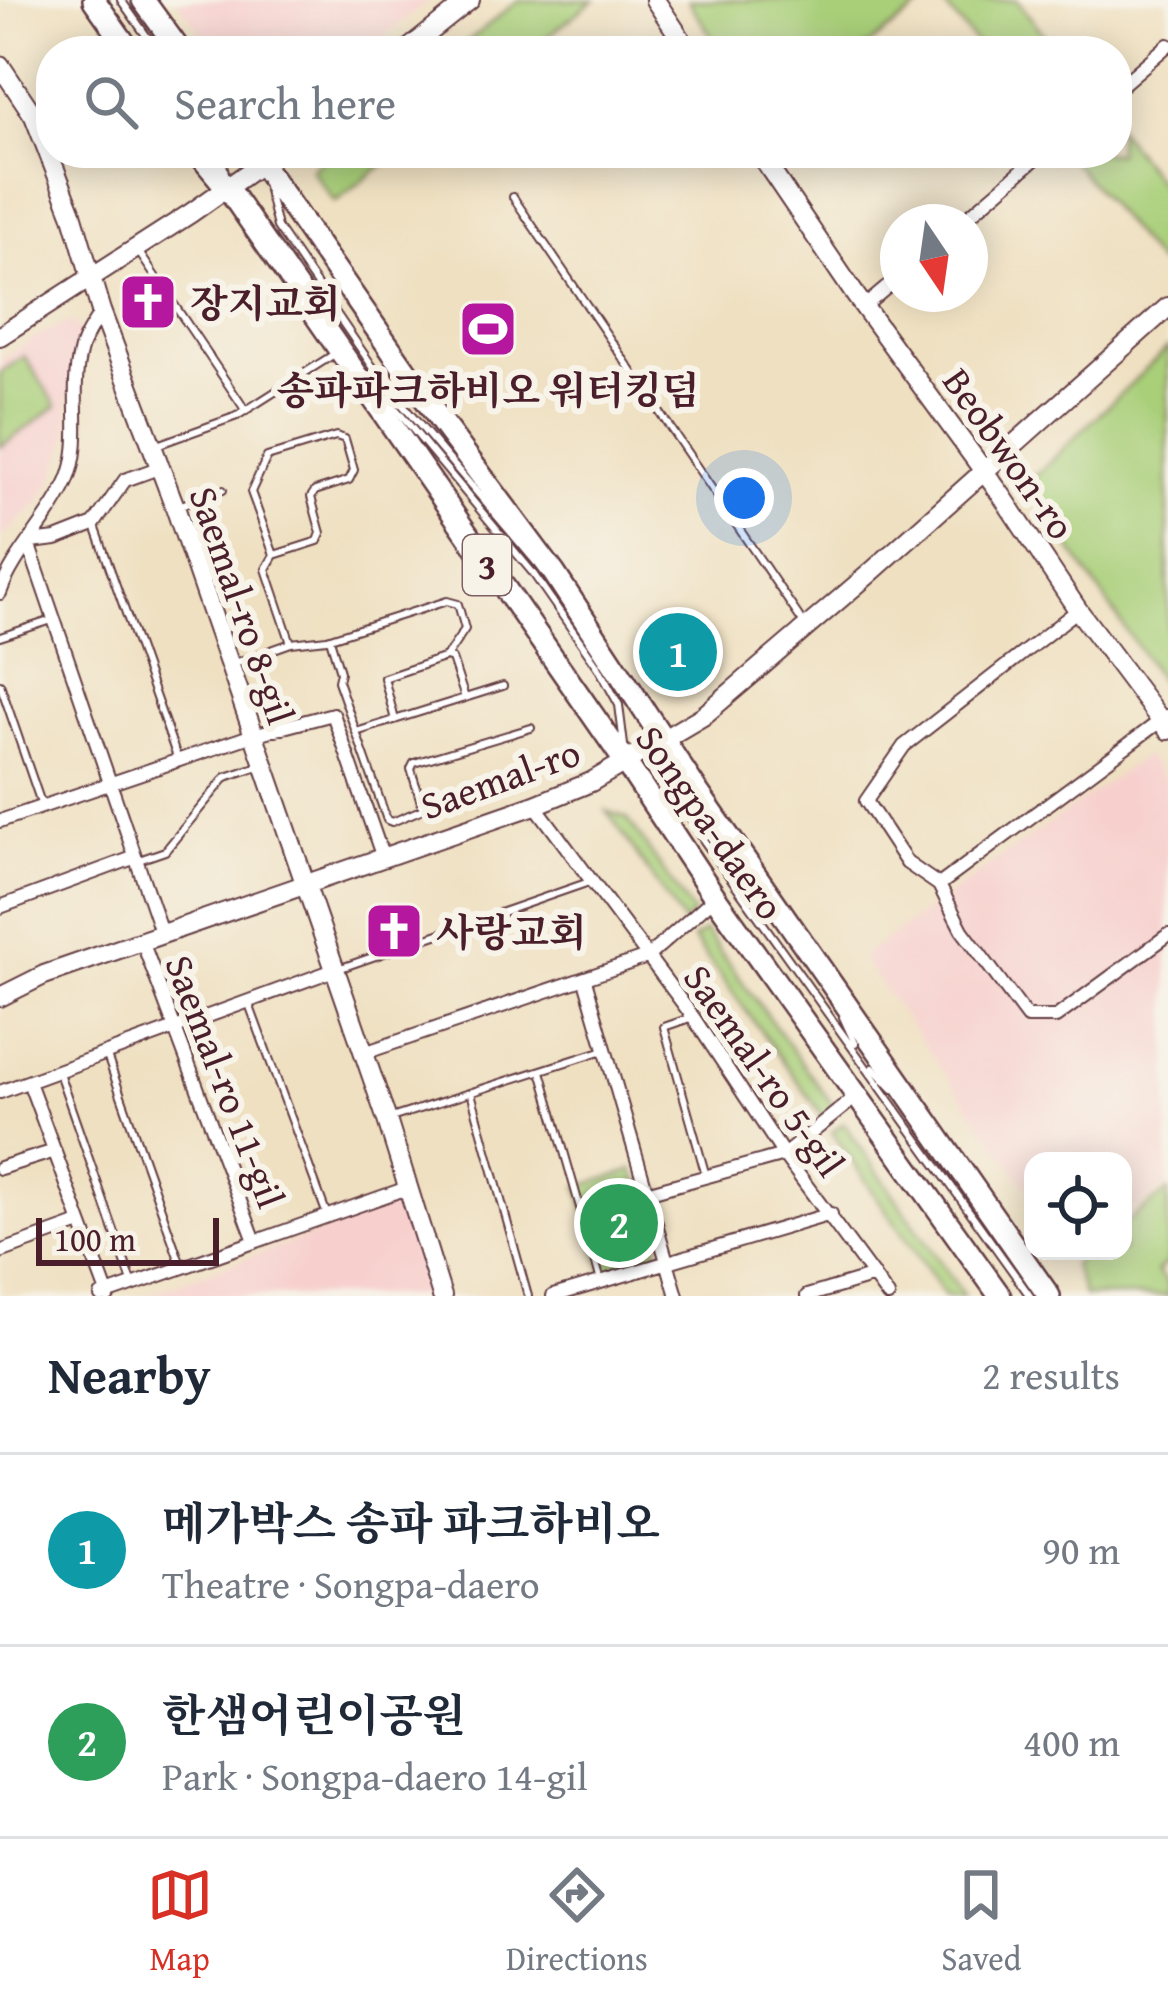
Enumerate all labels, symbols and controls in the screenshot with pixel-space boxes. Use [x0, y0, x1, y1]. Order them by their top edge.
search box [36, 36, 1132, 168]
icon: search [78, 69, 144, 135]
text: Search here [174, 70, 396, 135]
north arrow [880, 204, 988, 312]
church icon: 장지교회 [117, 271, 179, 333]
place label: 장지교회 [190, 274, 341, 331]
sports icon: 송파파크하비오 워터킹덤 [457, 298, 519, 360]
street label: Beobwon-ro [930, 355, 1090, 551]
place label: 송파파크하비오 워터킹덤 [276, 361, 700, 418]
your location [714, 468, 774, 528]
street label: Saemal-ro 8-gil [176, 479, 310, 731]
road number: 3 [463, 535, 511, 595]
pin: 1 [639, 607, 717, 697]
street label: Songpa-daero [623, 713, 799, 931]
street label: Saemal-ro [412, 723, 588, 833]
church icon: 사랑교회 [363, 900, 425, 962]
place label: 사랑교회 [436, 903, 587, 960]
street label: Saemal-ro 11-gil [152, 946, 300, 1216]
street label: Saemal-ro 5-gil [671, 952, 859, 1188]
map controls [1024, 1152, 1132, 1260]
button: locate [1024, 1152, 1132, 1260]
pin: 2 [580, 1178, 658, 1268]
scale bar [36, 1212, 219, 1265]
text: 100 m [54, 1215, 136, 1263]
text: Nearby [48, 1337, 211, 1412]
text: 2 results [982, 1346, 1120, 1403]
text: 메가박스 송파 파크하비오 [162, 1490, 660, 1555]
text: 1 [77, 1521, 97, 1578]
text: 90 m [1042, 1521, 1120, 1578]
text: Theatre · Songpa-daero [162, 1555, 540, 1612]
text: 한샘어린이공원 [162, 1682, 466, 1747]
text: 2 [77, 1713, 97, 1770]
text: 400 m [1023, 1713, 1120, 1770]
text: Park · Songpa-daero 14-gil [162, 1747, 588, 1804]
tab: Map [147, 1862, 213, 1982]
tab: Directions [506, 1862, 648, 1982]
tab: Saved [941, 1862, 1021, 1982]

